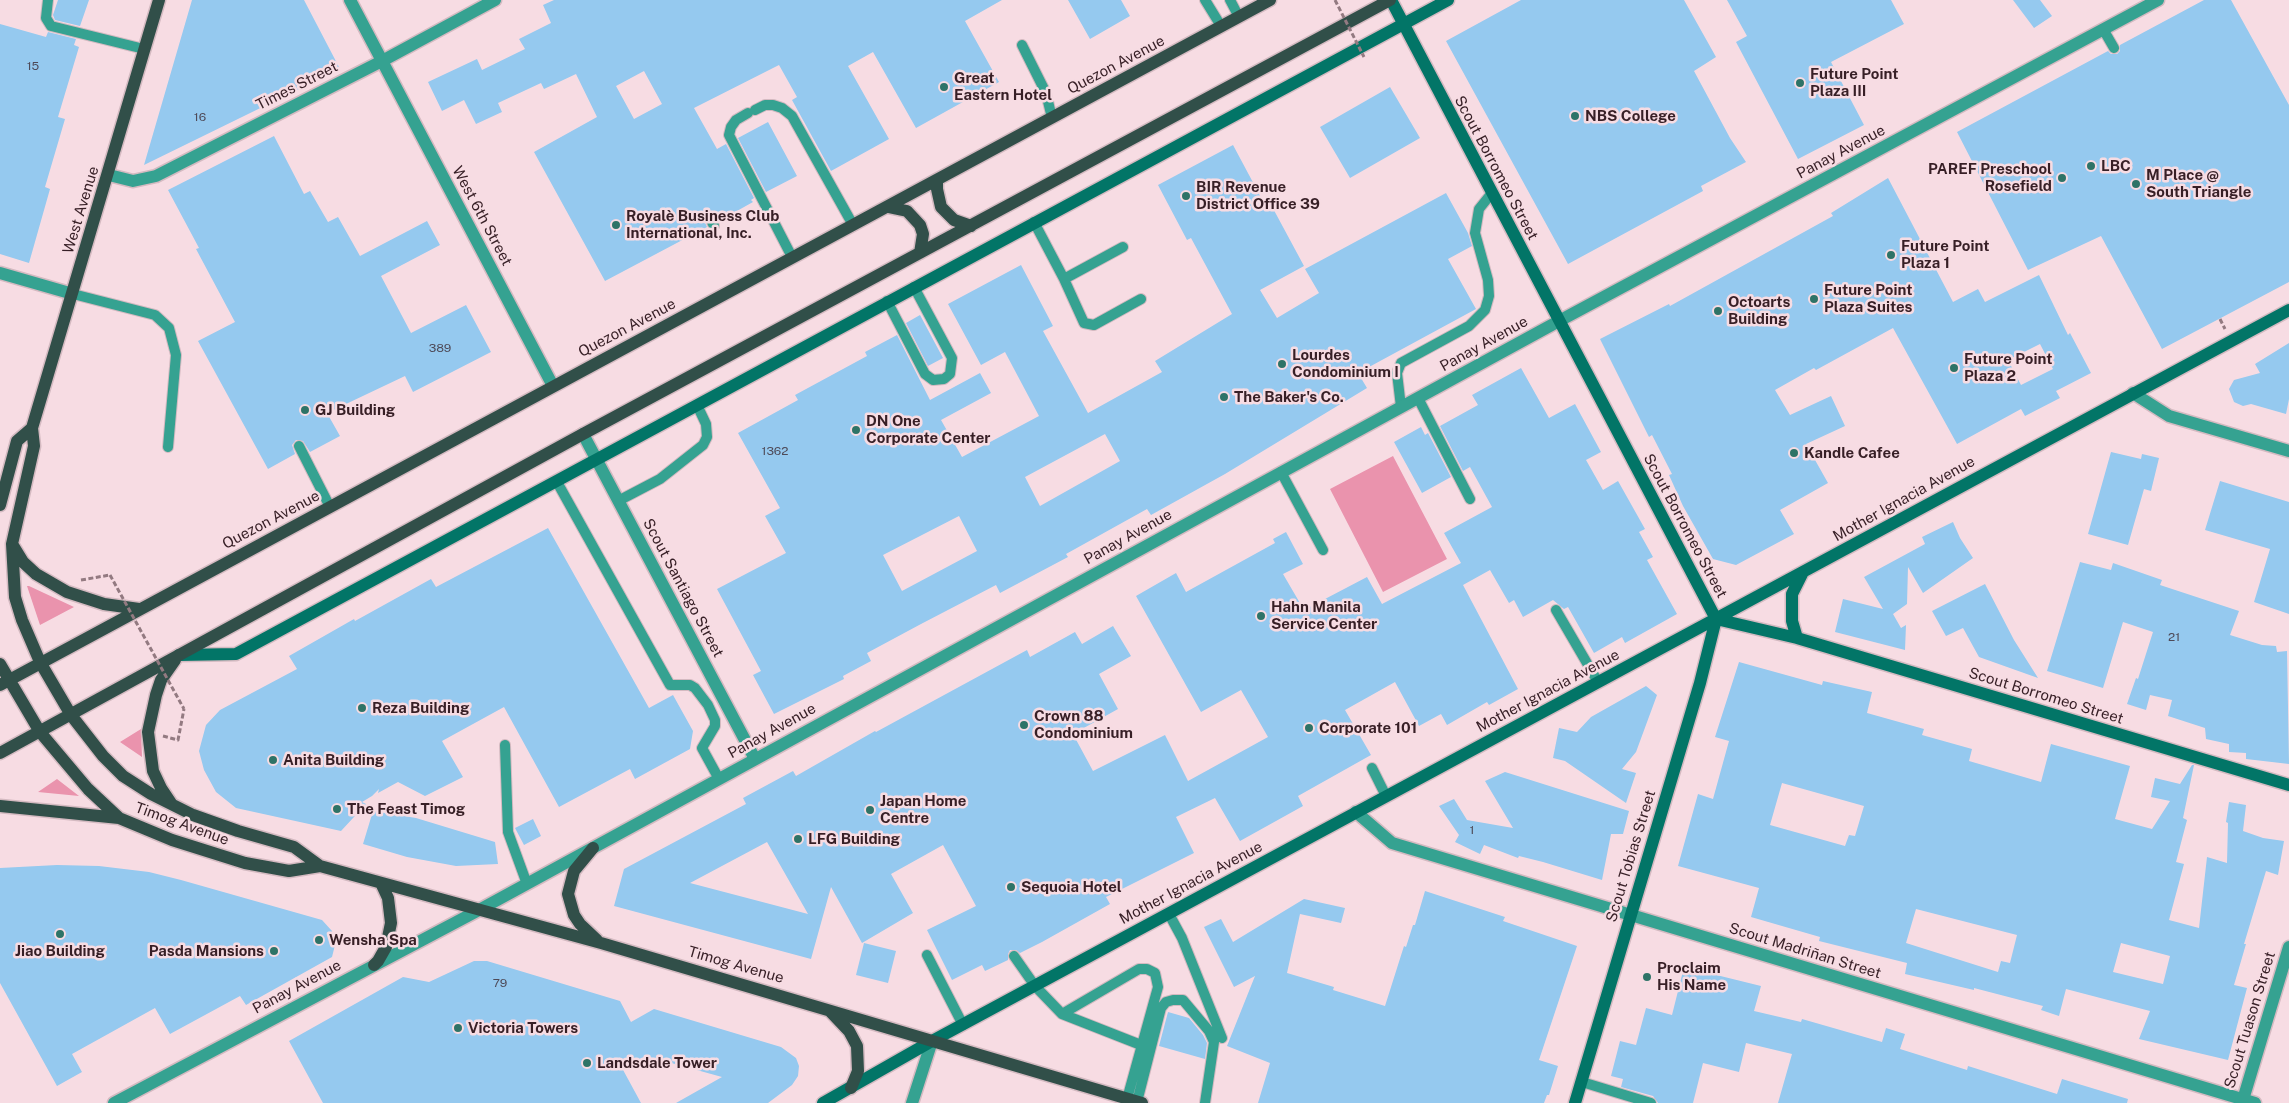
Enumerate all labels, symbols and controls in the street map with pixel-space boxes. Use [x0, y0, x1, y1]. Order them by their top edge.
street label: Quezon Avenue [1064, 32, 1168, 98]
street label: Times Street [253, 58, 341, 114]
house number: 15 [27, 59, 39, 73]
place label: Future Point Plaza III [1810, 65, 1898, 100]
place label: Great Eastern Hotel [954, 69, 1052, 104]
marker: Future Point Plaza III [1794, 77, 1806, 89]
marker: Great Eastern Hotel [938, 81, 950, 93]
street label: Scout Borromeo Street [1450, 93, 1542, 243]
place label: NBS College [1585, 107, 1676, 125]
house number: 16 [194, 110, 206, 124]
marker: NBS College [1569, 110, 1581, 122]
street label: Panay Avenue [1794, 121, 1888, 183]
place label: LBC [2101, 157, 2131, 175]
place label: PAREF Preschool Rosefield [1928, 160, 2052, 195]
marker: LBC [2085, 160, 2097, 172]
street label: West 6th Street [448, 163, 516, 269]
street label: West Avenue [59, 164, 103, 256]
place label: M Place @ South Triangle [2146, 166, 2251, 201]
marker: PAREF Preschool Rosefield [2056, 172, 2068, 184]
place label: BIR Revenue District Office 39 [1196, 178, 1320, 213]
marker: M Place @ South Triangle [2130, 178, 2142, 190]
marker: BIR Revenue District Office 39 [1180, 190, 1192, 202]
place label: Royalè Business Club International, Inc. [626, 207, 779, 242]
marker: Royalè Business Club International, Inc. [610, 219, 622, 231]
place label: Future Point Plaza 1 [1901, 237, 1989, 272]
marker: Future Point Plaza 1 [1885, 249, 1897, 261]
place label: Future Point Plaza Suites [1824, 281, 1912, 316]
place label: Octoarts Building [1728, 293, 1790, 328]
marker: Future Point Plaza Suites [1808, 293, 1820, 305]
street label: Quezon Avenue [575, 295, 679, 361]
marker: Octoarts Building [1712, 305, 1724, 317]
street label: Panay Avenue [1437, 312, 1531, 376]
house number: 389 [429, 341, 451, 355]
place label: Lourdes Condominium I [1292, 346, 1399, 381]
place label: Future Point Plaza 2 [1964, 350, 2052, 385]
marker: Lourdes Condominium I [1276, 358, 1288, 370]
marker: Future Point Plaza 2 [1948, 362, 1960, 374]
place label: The Baker's Co. [1234, 388, 1344, 406]
marker: The Baker's Co. [1218, 391, 1230, 403]
place label: GJ Building [315, 401, 395, 419]
marker: GJ Building [299, 404, 311, 416]
place label: DN One Corporate Center [866, 412, 990, 447]
marker: DN One Corporate Center [850, 424, 862, 436]
house number: 1362 [762, 444, 788, 458]
place label: Kandle Cafee [1804, 444, 1900, 462]
marker: Kandle Cafee [1788, 447, 1800, 459]
street label: Scout Borromeo Street [1639, 451, 1731, 601]
street label: Mother Ignacia Avenue [1830, 452, 1978, 546]
street label: Quezon Avenue [219, 487, 323, 553]
street label: Panay Avenue [1081, 505, 1175, 569]
street label: Scout Santiago Street [639, 516, 727, 660]
place label: Hahn Manila Service Center [1271, 598, 1377, 633]
marker: Hahn Manila Service Center [1255, 610, 1267, 622]
house number: 21 [2168, 630, 2180, 644]
street label: Mother Ignacia Avenue [1473, 646, 1623, 736]
street label: Scout Borromeo Street [1966, 664, 2126, 728]
place label: Reza Building [372, 699, 469, 717]
street label: Panay Avenue [725, 699, 819, 763]
marker: Reza Building [356, 702, 368, 714]
place label: Crown 88 Condominium [1034, 707, 1133, 742]
marker: Crown 88 Condominium [1018, 719, 1030, 731]
place label: Corporate 101 [1319, 719, 1417, 737]
marker: Corporate 101 [1303, 722, 1315, 734]
place label: Anita Building [283, 751, 384, 769]
marker: Anita Building [267, 754, 279, 766]
street label: Scout Tobias Street [1602, 788, 1660, 924]
place label: Japan Home Centre [880, 792, 966, 827]
street label: Timog Avenue [133, 799, 231, 849]
place label: The Feast Timog [347, 800, 465, 818]
marker: The Feast Timog [331, 803, 343, 815]
marker: Japan Home Centre [864, 804, 876, 816]
house number: 1 [1470, 823, 1474, 837]
place label: LFG Building [808, 830, 900, 848]
marker: LFG Building [792, 833, 804, 845]
street label: Mother Ignacia Avenue [1116, 838, 1266, 928]
place label: Sequoia Hotel [1021, 878, 1122, 896]
marker: Sequoia Hotel [1005, 881, 1017, 893]
street label: Scout Madriñan Street [1727, 919, 1883, 983]
marker: Jiao Building [54, 928, 66, 940]
place label: Wensha Spa [329, 931, 417, 949]
marker: Wensha Spa [313, 934, 325, 946]
place label: Jiao Building [15, 942, 105, 960]
place label: Pasda Mansions [149, 942, 264, 960]
street label: Timog Avenue [686, 943, 786, 987]
marker: Pasda Mansions [268, 945, 280, 957]
street label: Scout Tuason Street [2221, 949, 2279, 1091]
street label: Panay Avenue [250, 956, 344, 1018]
place label: Proclaim His Name [1657, 959, 1726, 994]
marker: Proclaim His Name [1641, 971, 1653, 983]
house number: 79 [493, 976, 507, 990]
place label: Victoria Towers [468, 1019, 578, 1037]
marker: Victoria Towers [452, 1022, 464, 1034]
place label: Landsdale Tower [597, 1054, 717, 1072]
marker: Landsdale Tower [581, 1057, 593, 1069]

